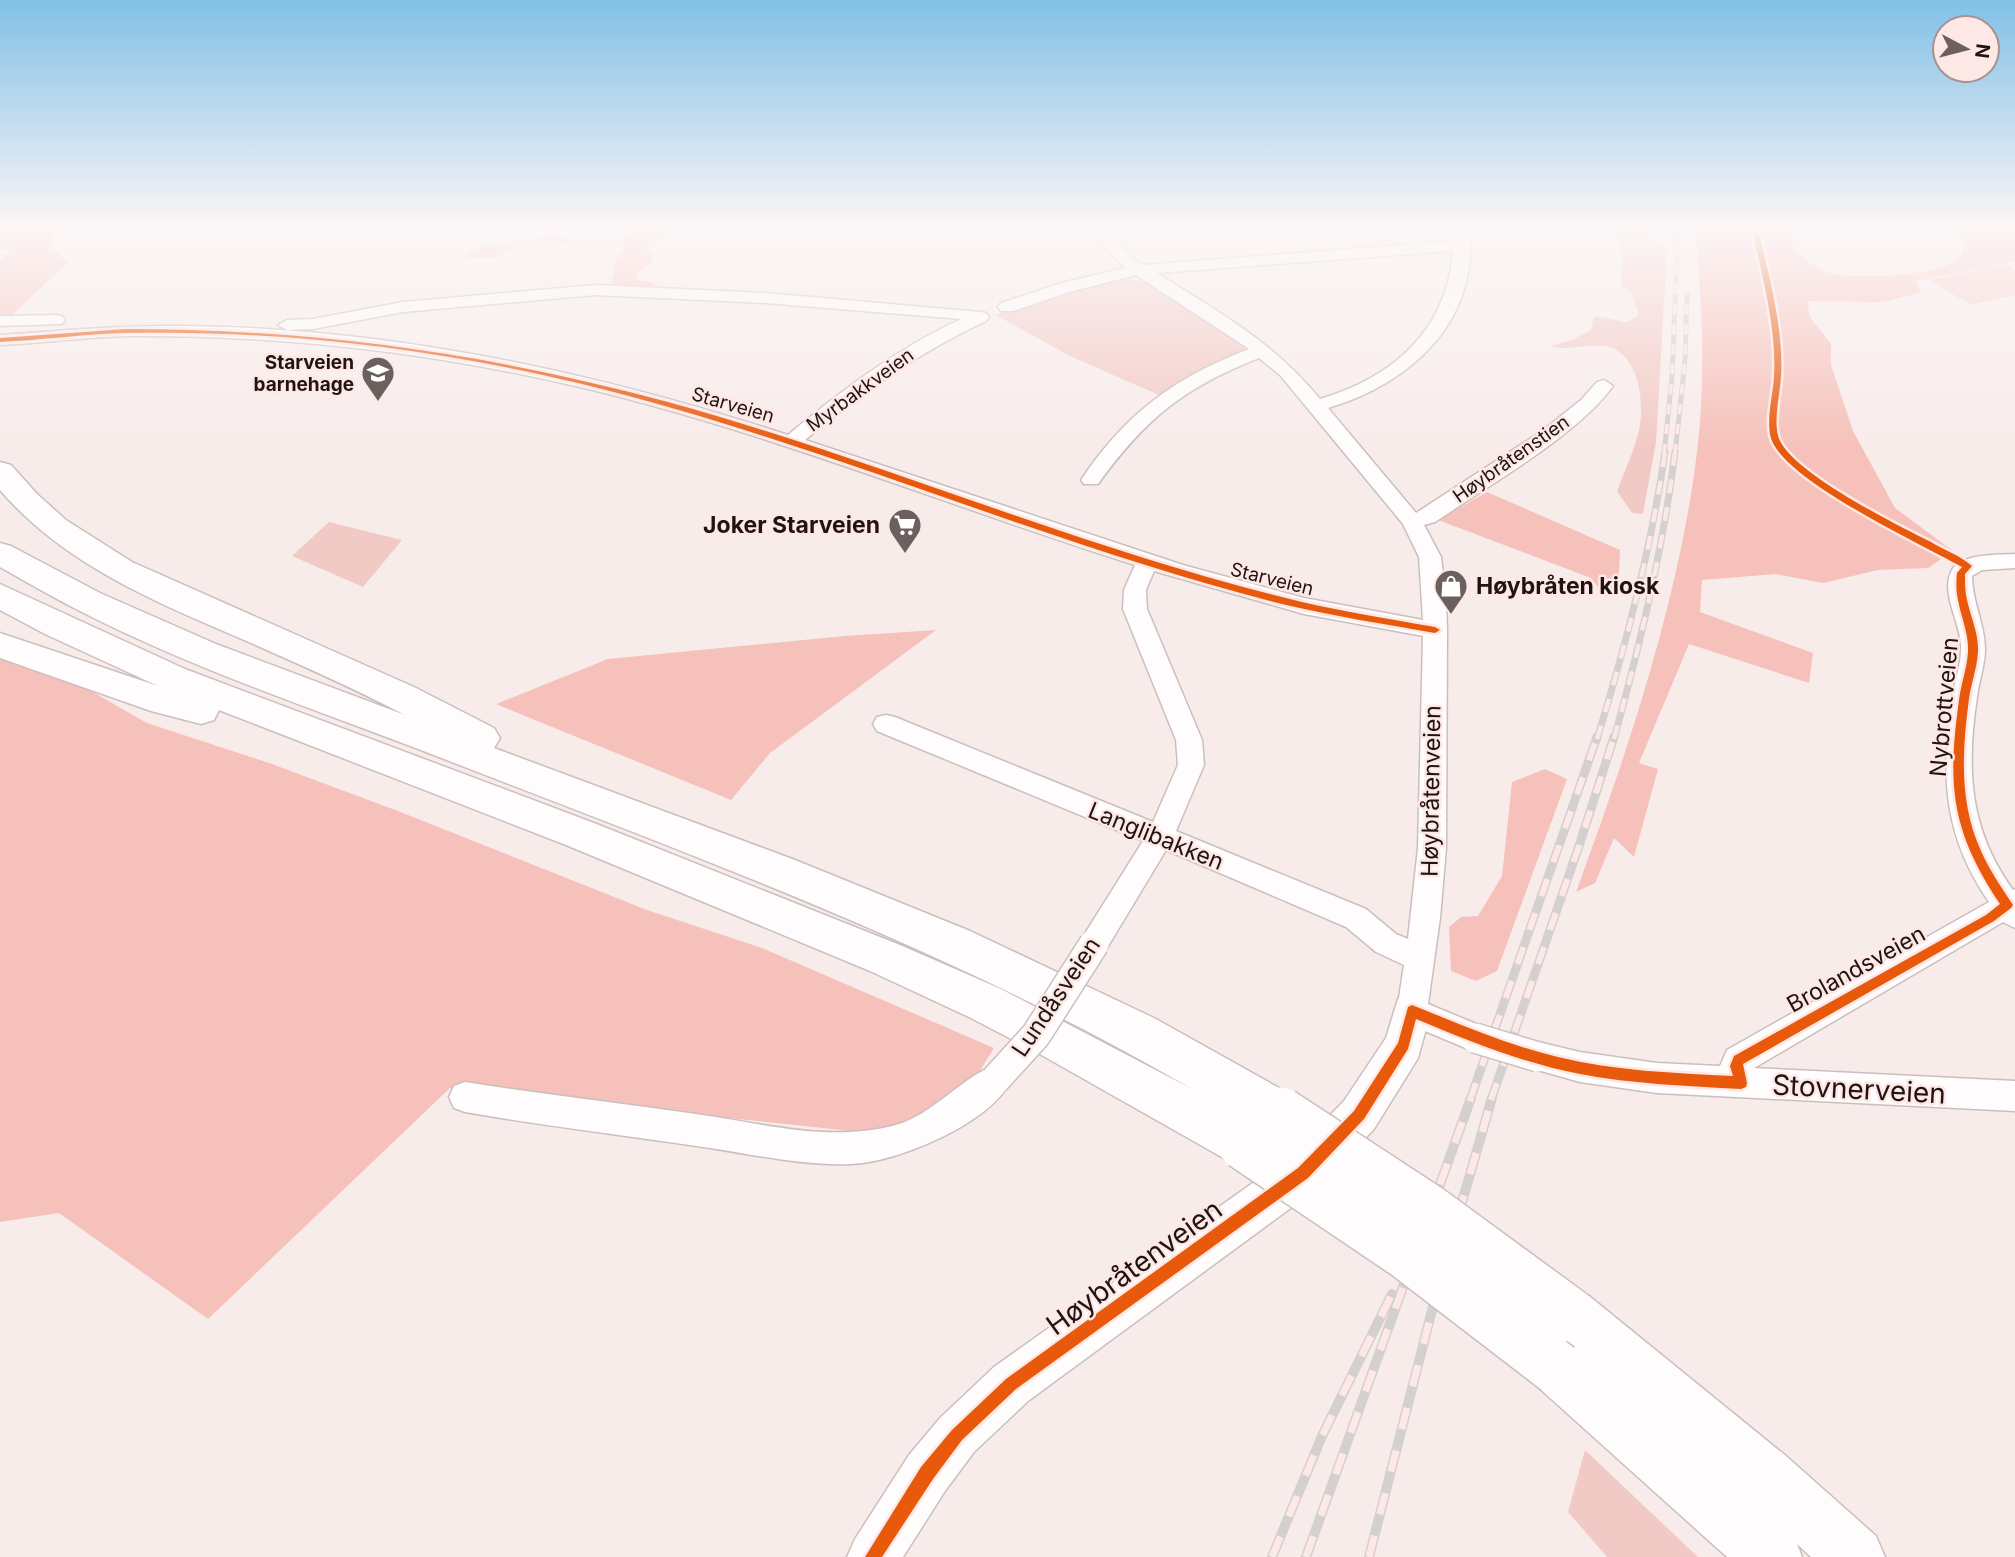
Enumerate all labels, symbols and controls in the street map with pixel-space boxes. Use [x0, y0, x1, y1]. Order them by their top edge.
north arrow [1931, 14, 2001, 84]
text: N [1970, 42, 1995, 60]
street label: Myrbakkveien [802, 343, 918, 437]
place label: Starveien barnehage [254, 351, 354, 396]
school or university icon: Starveien barnehage [359, 354, 397, 403]
street label: Starveien [689, 382, 777, 428]
street label: Høybråtenstien [1448, 410, 1574, 508]
supermarket icon: Joker Starveien [886, 506, 924, 555]
place label: Joker Starveien [703, 511, 880, 539]
street label: Starveien [1228, 558, 1316, 600]
shop icon: Høybråten kiosk [1432, 567, 1470, 616]
place label: Høybråten kiosk [1476, 572, 1660, 600]
street label: Nybrottveien [1924, 636, 1964, 778]
street label: Høybråtenveien [1416, 705, 1446, 877]
street label: Langlibakken [1084, 796, 1228, 876]
street label: Brolandsveien [1782, 919, 1930, 1019]
street label: Lundåsveien [1006, 932, 1106, 1062]
street label: Stovnerveien [1771, 1067, 1947, 1111]
street label: Høybråtenveien [1040, 1192, 1228, 1342]

